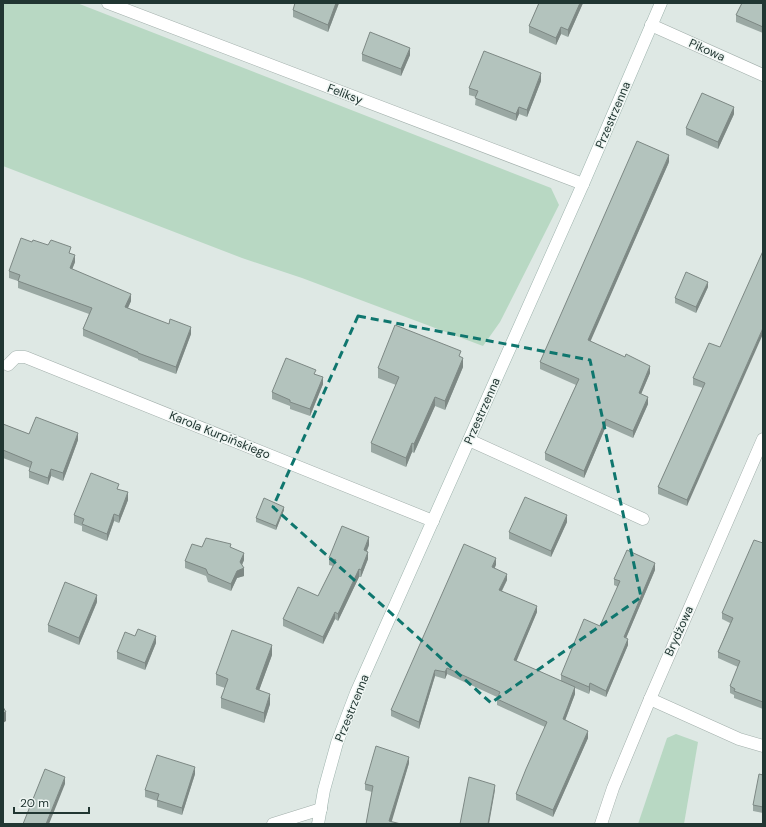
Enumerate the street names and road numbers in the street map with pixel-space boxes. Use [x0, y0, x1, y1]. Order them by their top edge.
street label: Pikowa [686, 35, 728, 65]
street label: Przestrzenna [592, 79, 634, 151]
street label: Feliksy [325, 80, 365, 108]
street label: Przestrzenna [460, 375, 504, 447]
street label: Karola Kurpińskiego [167, 407, 273, 463]
street label: Brydżowa [661, 603, 697, 659]
street label: Przestrzenna [331, 672, 373, 744]

